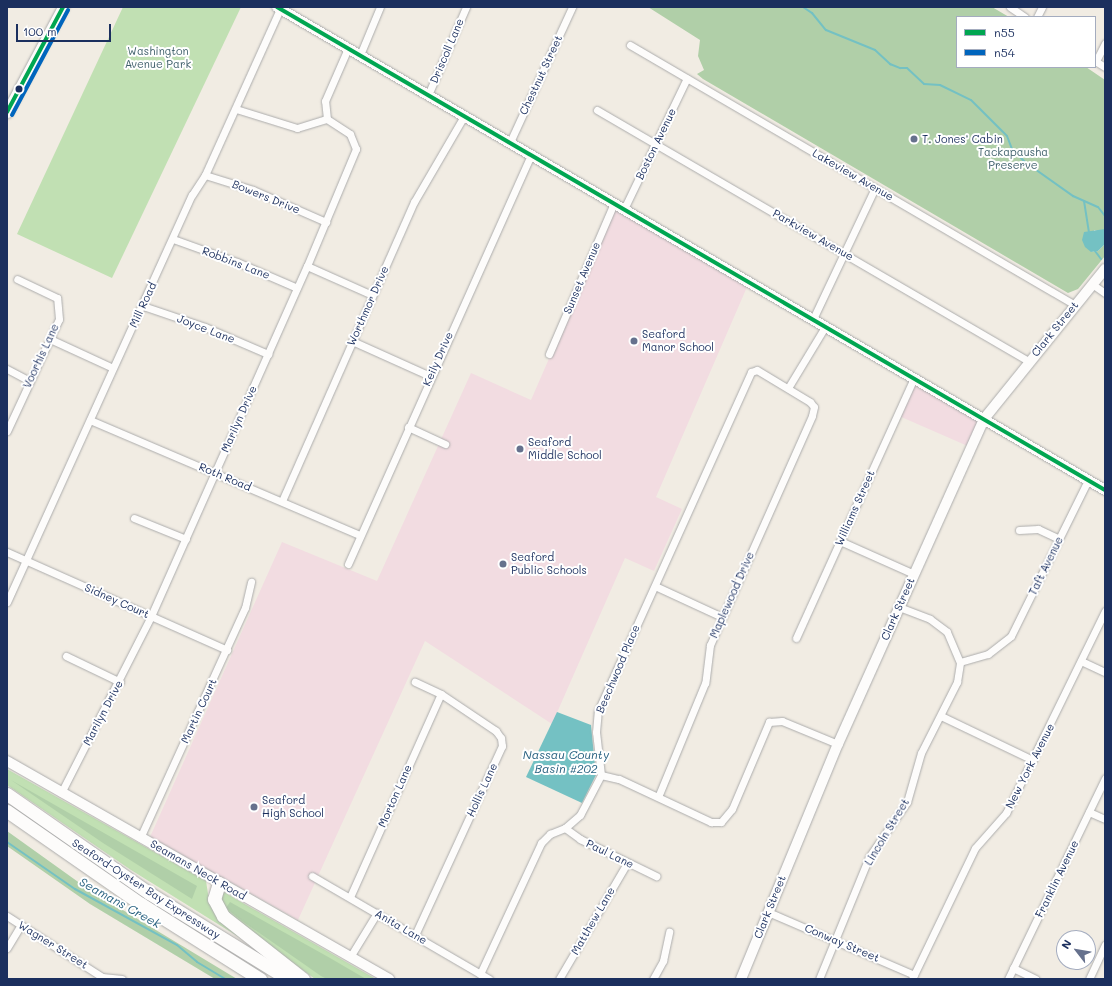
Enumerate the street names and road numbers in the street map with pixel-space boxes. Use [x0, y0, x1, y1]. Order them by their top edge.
street label: Driscoll Lane [427, 16, 467, 86]
street label: Chestnut Street [517, 33, 565, 117]
street label: Boston Avenue [633, 106, 679, 182]
street label: Lakeview Avenue [810, 146, 896, 204]
street label: Bowers Drive [230, 177, 302, 217]
street label: Parkview Avenue [770, 207, 856, 263]
street label: Sunset Avenue [561, 240, 603, 316]
street label: Robbins Lane [200, 244, 272, 282]
street label: Worthmor Drive [344, 264, 392, 348]
street label: Mill Road [127, 280, 159, 330]
street label: Clark Street [1029, 299, 1081, 359]
street label: Joyce Lane [175, 312, 237, 346]
street label: Voorhis Lane [20, 322, 62, 390]
street label: Keily Drive [420, 330, 456, 388]
street label: Marilyn Drive [218, 384, 260, 454]
street label: Roth Road [197, 460, 253, 494]
street label: Williams Street [832, 468, 878, 548]
street label: Taft Avenue [1026, 534, 1066, 598]
street label: Maplewood Drive [707, 550, 757, 640]
street label: Clark Street [878, 576, 918, 642]
street label: Sidney Court [83, 581, 151, 621]
street label: Beechwood Place [593, 623, 643, 715]
street label: Martin Court [178, 677, 220, 745]
street label: Marilyn Drive [80, 678, 126, 748]
street label: New York Avenue [1003, 721, 1057, 811]
street label: Hollis Lane [464, 761, 500, 819]
street label: Morton Lane [375, 763, 415, 829]
street label: Lincoln Street [862, 796, 912, 868]
street label: Seaford-Oyster Bay Expressway [69, 836, 223, 942]
street label: Seamans Neck Road [148, 837, 248, 903]
street label: Paul Lane [584, 837, 636, 871]
street label: Franklin Avenue [1033, 838, 1081, 920]
street label: Clark Street [751, 873, 789, 941]
street label: Matthew Lane [568, 885, 618, 957]
street label: Anita Lane [373, 907, 429, 947]
street label: Wagner Street [16, 918, 90, 972]
street label: Conway Street [803, 921, 881, 965]

